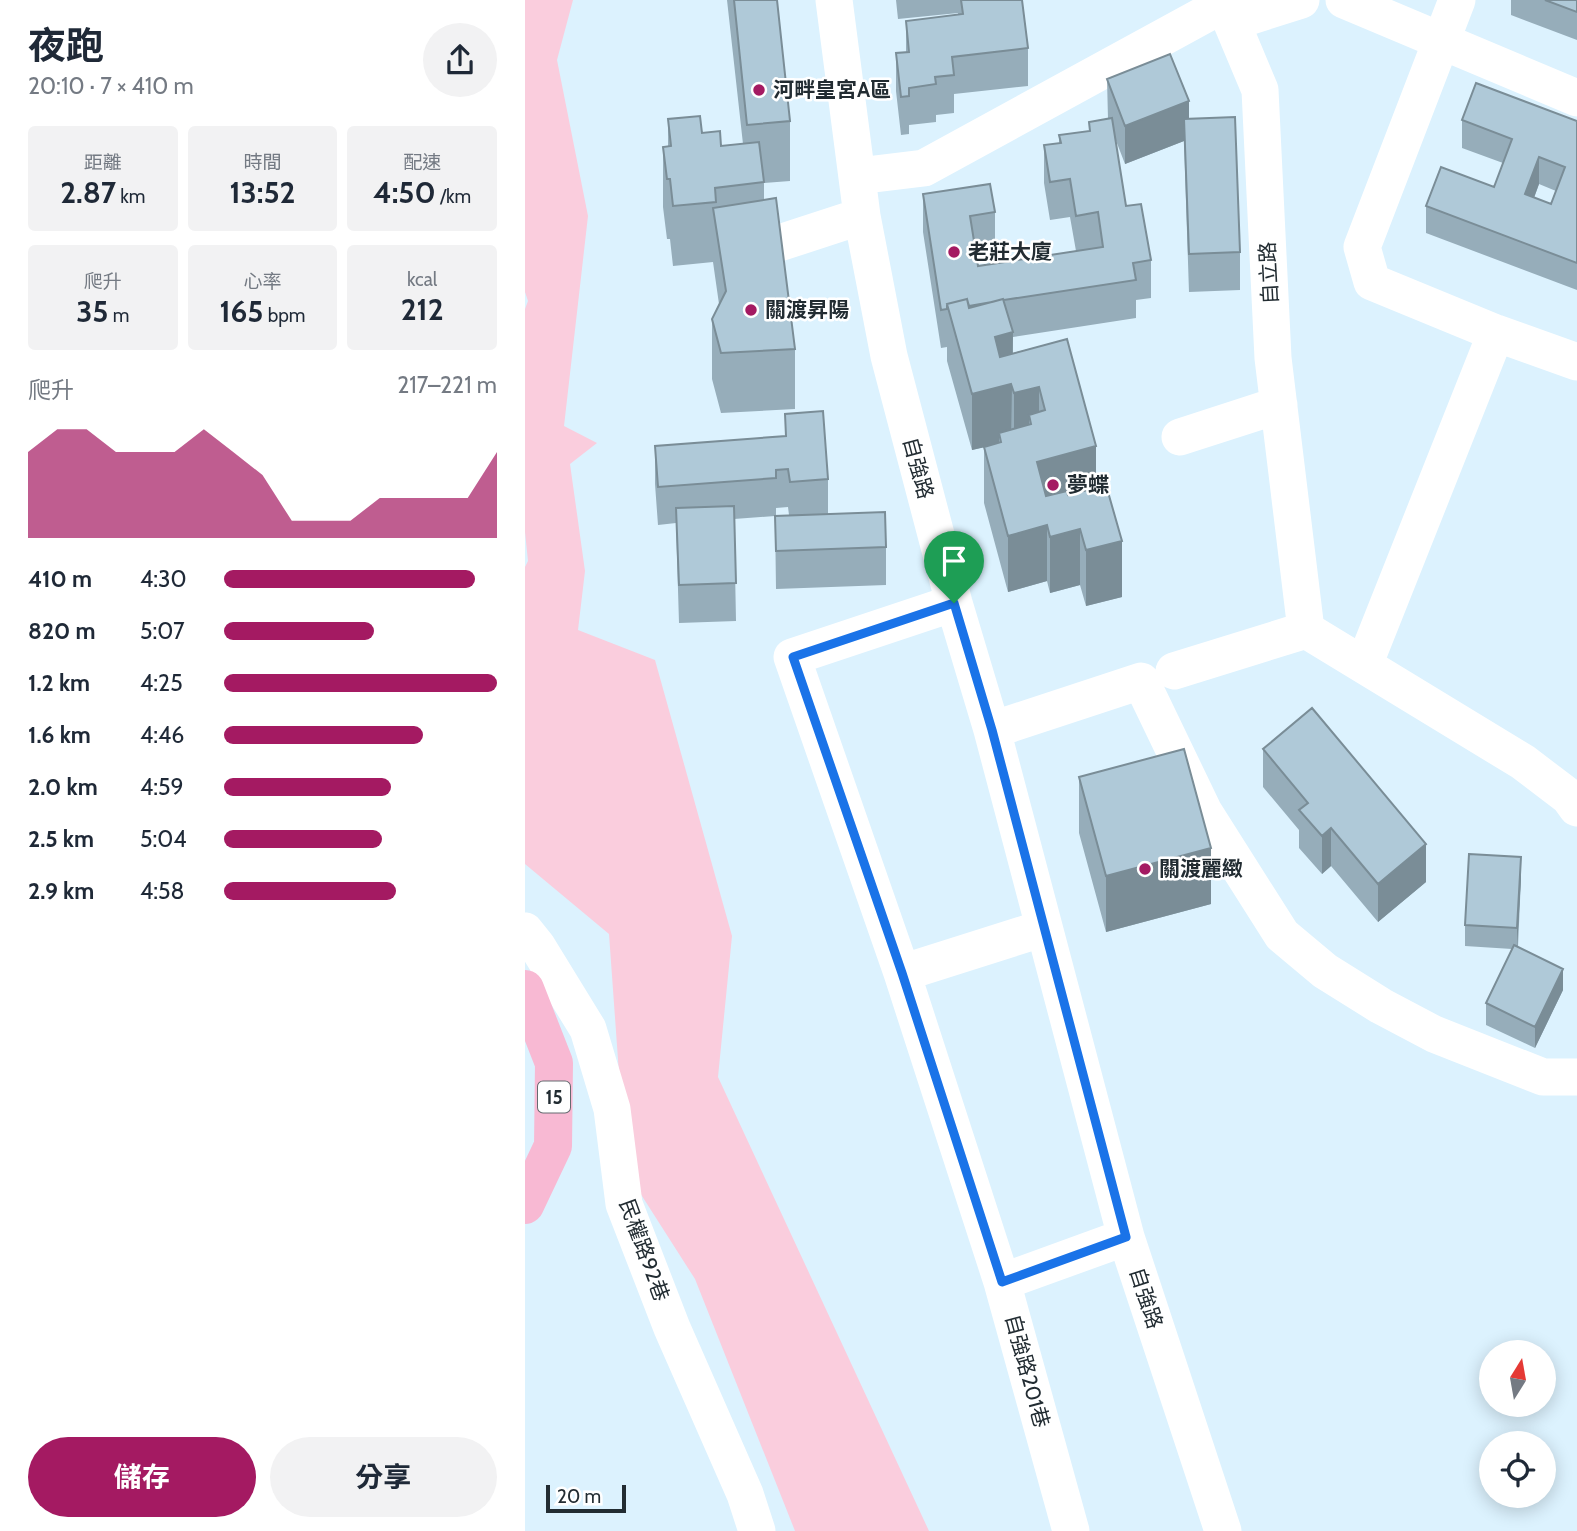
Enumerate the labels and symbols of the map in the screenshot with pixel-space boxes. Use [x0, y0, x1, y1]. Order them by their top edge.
place label: 河畔皇宮A區 [773, 77, 891, 102]
marker: 河畔皇宮A區 [751, 82, 767, 98]
place label: 老莊大廈 [968, 239, 1052, 264]
street label: 自立路 [1254, 241, 1283, 305]
marker: 老莊大廈 [946, 244, 962, 260]
place label: 關渡昇陽 [765, 297, 849, 322]
marker: 關渡昇陽 [743, 302, 759, 318]
street label: 自強路 [898, 434, 939, 502]
place label: 夢蝶 [1067, 472, 1109, 497]
marker: 夢蝶 [1045, 477, 1061, 493]
pin [924, 531, 984, 603]
place label: 關渡麗緻 [1159, 856, 1243, 881]
marker: 關渡麗緻 [1137, 861, 1153, 877]
road number: 15 [538, 1082, 570, 1112]
street label: 民權路92巷 [614, 1195, 675, 1304]
street label: 自強路 [1125, 1264, 1168, 1332]
street label: 自強路201巷 [1000, 1311, 1055, 1430]
north arrow [1479, 1340, 1556, 1418]
scale bar [546, 1482, 627, 1514]

